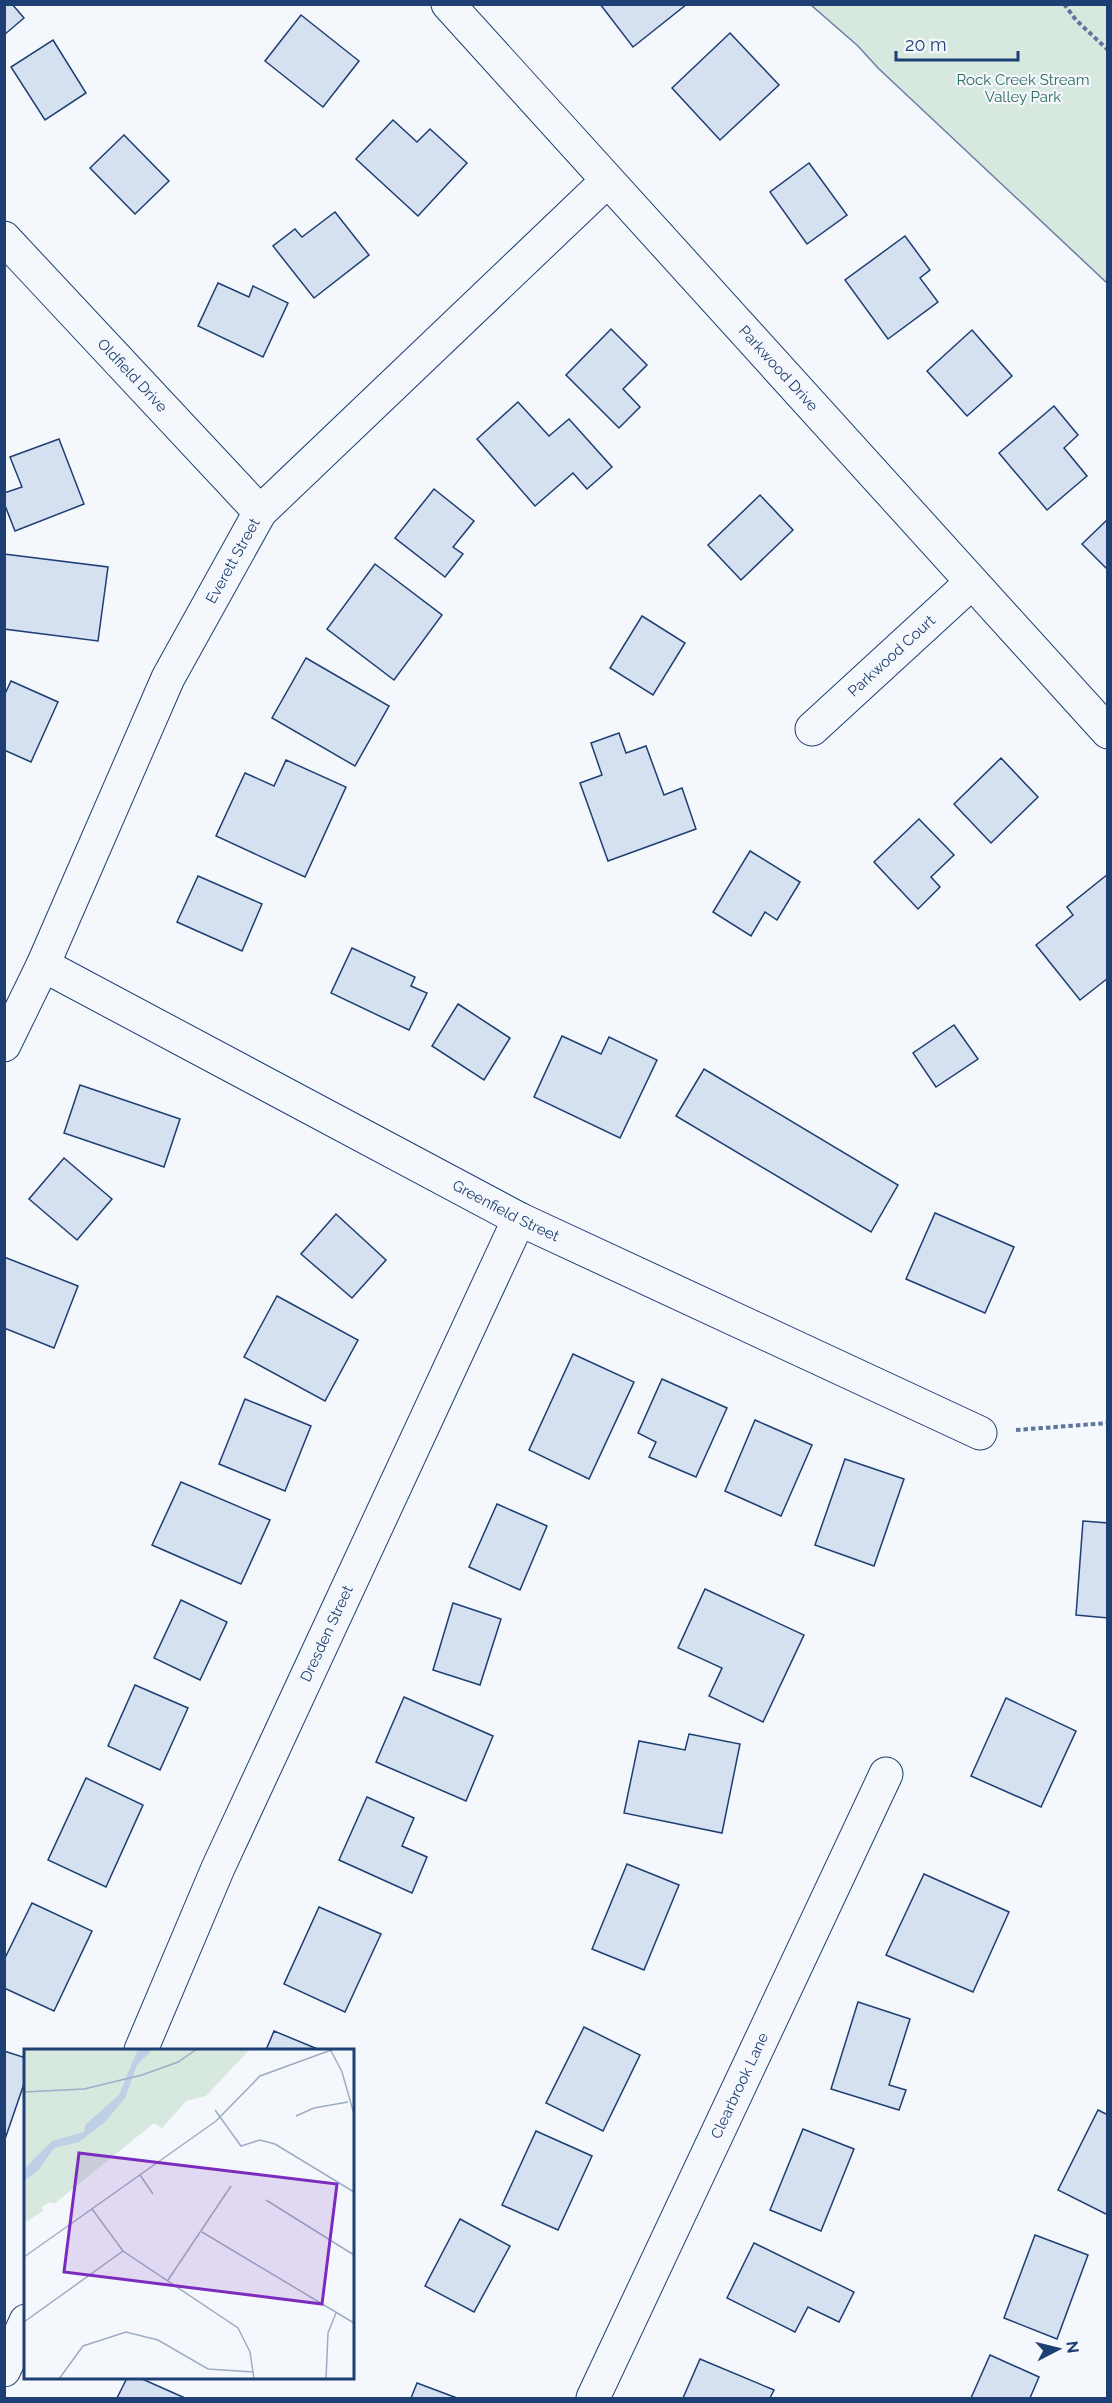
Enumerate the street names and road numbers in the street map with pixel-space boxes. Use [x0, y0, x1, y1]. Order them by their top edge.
street label: Parkwood Drive [735, 322, 822, 415]
street label: Oldfield Drive [94, 335, 171, 416]
street label: Everett Street [202, 515, 264, 607]
street label: Parkwood Court [844, 611, 939, 700]
street label: Greenfield Street [449, 1176, 562, 1245]
street label: Dresden Street [297, 1583, 357, 1685]
street label: Clearbrook Lane [707, 2030, 772, 2142]

